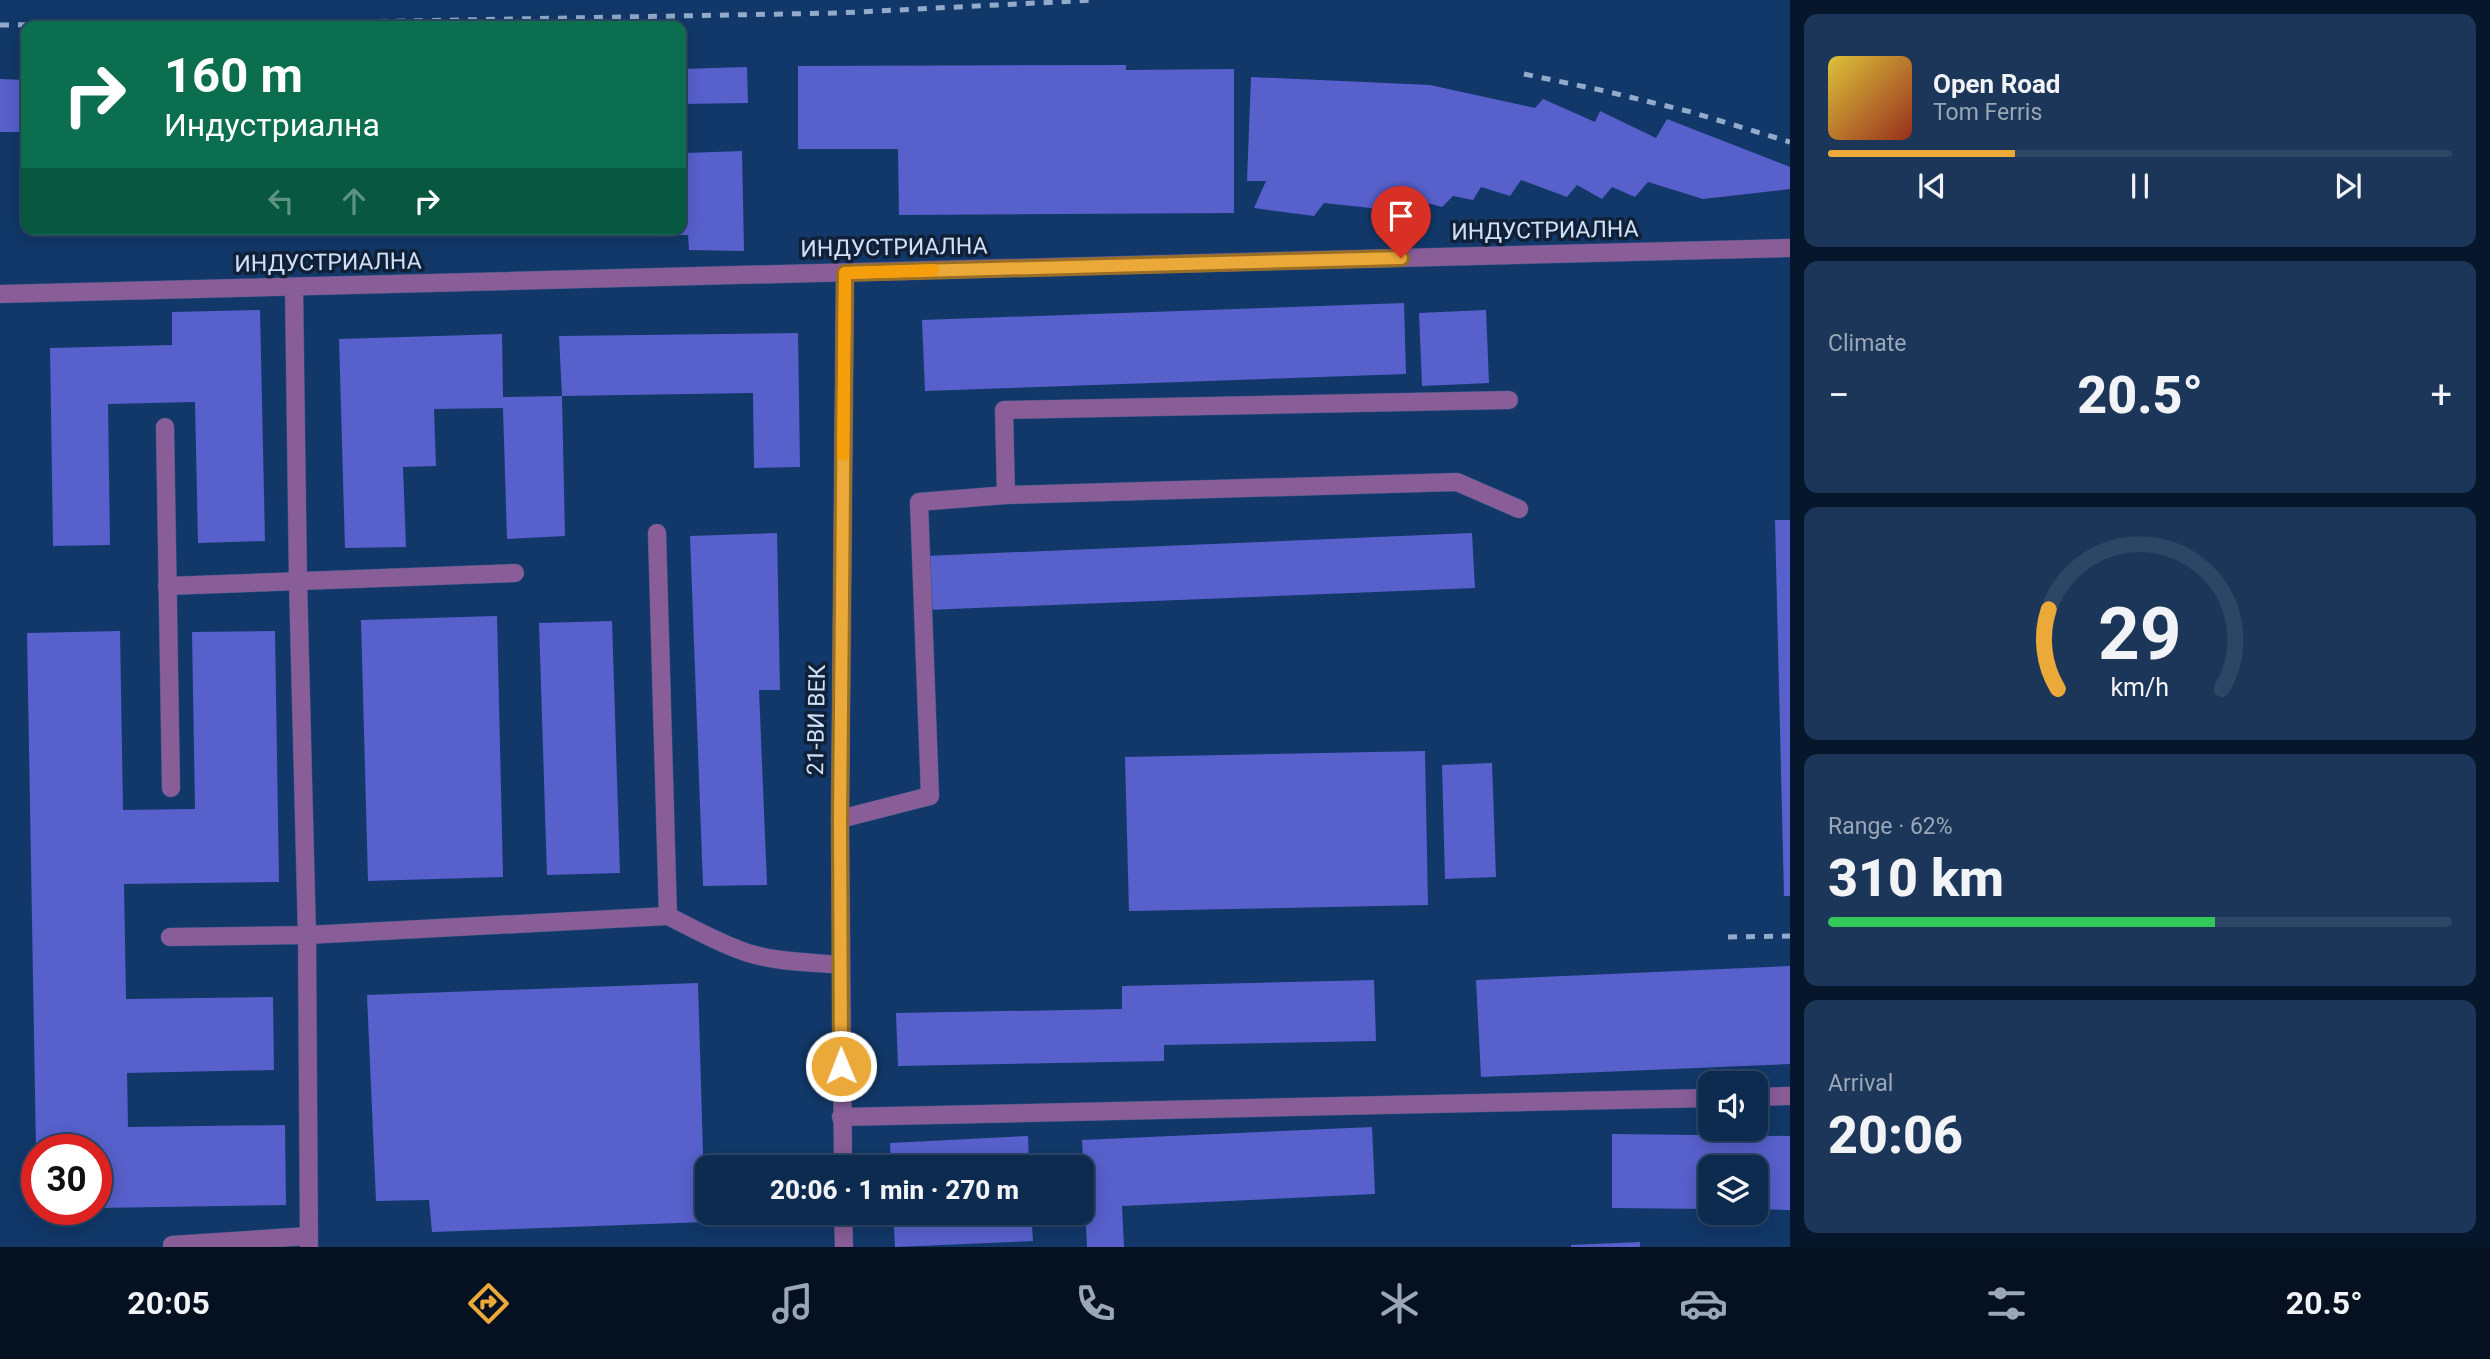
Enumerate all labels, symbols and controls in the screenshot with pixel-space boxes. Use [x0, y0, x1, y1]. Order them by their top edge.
text: 160 m [164, 47, 303, 104]
icon: right [49, 49, 140, 140]
text: Open Road [1933, 69, 2061, 99]
text: Tom Ferris [1933, 99, 2042, 126]
text: Индустриална [164, 106, 380, 144]
icon: previous [1913, 167, 1951, 205]
icon: pause [2121, 167, 2159, 205]
icon: next [2329, 167, 2367, 205]
icon: left [262, 182, 300, 220]
icon: ahead [335, 182, 373, 220]
icon: right [408, 182, 446, 220]
pin [1371, 186, 1431, 258]
icon: arrive [1382, 197, 1420, 235]
street label: ИНДУСТРИАЛНА [1451, 215, 1639, 246]
street label: ИНДУСТРИАЛНА [800, 232, 988, 263]
street label: ИНДУСТРИАЛНА [234, 247, 422, 278]
text: Climate [1828, 330, 1907, 357]
text: 20.5° [2077, 365, 2203, 426]
text: − [1828, 373, 1850, 417]
text: + [2430, 373, 2452, 417]
text: 29 [2098, 592, 2182, 678]
street label: 21-ВИ ВЕК [802, 664, 831, 776]
text: km/h [2111, 673, 2169, 702]
text: Range · 62% [1828, 813, 1953, 840]
text: 310 km [1828, 848, 2004, 909]
position arrow [804, 1029, 878, 1103]
text: Arrival [1828, 1070, 1893, 1097]
map controls [1698, 1071, 1768, 1225]
button: sound [1698, 1071, 1768, 1141]
text: 20:06 [1828, 1105, 1963, 1166]
speed limit sign: 30 [21, 1134, 112, 1225]
button: layers [1698, 1155, 1768, 1225]
text: 20:06 · 1 min · 270 m [770, 1175, 1019, 1205]
icon: directions [464, 1279, 513, 1328]
icon: music [768, 1279, 817, 1328]
icon: phone [1071, 1279, 1120, 1328]
icon: climate [1375, 1279, 1424, 1328]
icon: car [1679, 1279, 1728, 1328]
icon: filters [1982, 1279, 2031, 1328]
text: 20:05 [127, 1284, 210, 1322]
text: 20.5° [2286, 1284, 2363, 1322]

